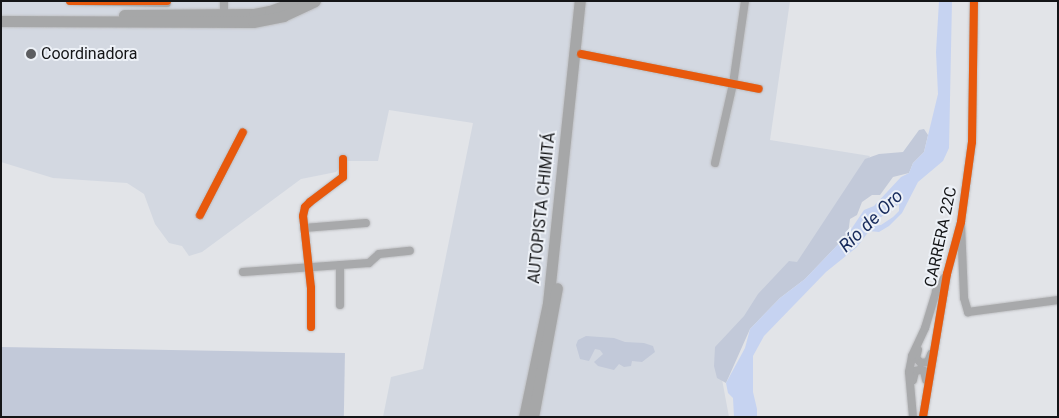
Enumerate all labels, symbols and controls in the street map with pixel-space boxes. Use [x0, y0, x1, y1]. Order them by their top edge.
place label: Coordinadora [41, 44, 137, 64]
marker: Coordinadora [25, 48, 37, 60]
street label: AUTOPISTA CHIMITÁ [525, 131, 559, 285]
water label: Río de Oro [834, 185, 908, 257]
street label: CARRERA 22C [921, 185, 961, 289]

